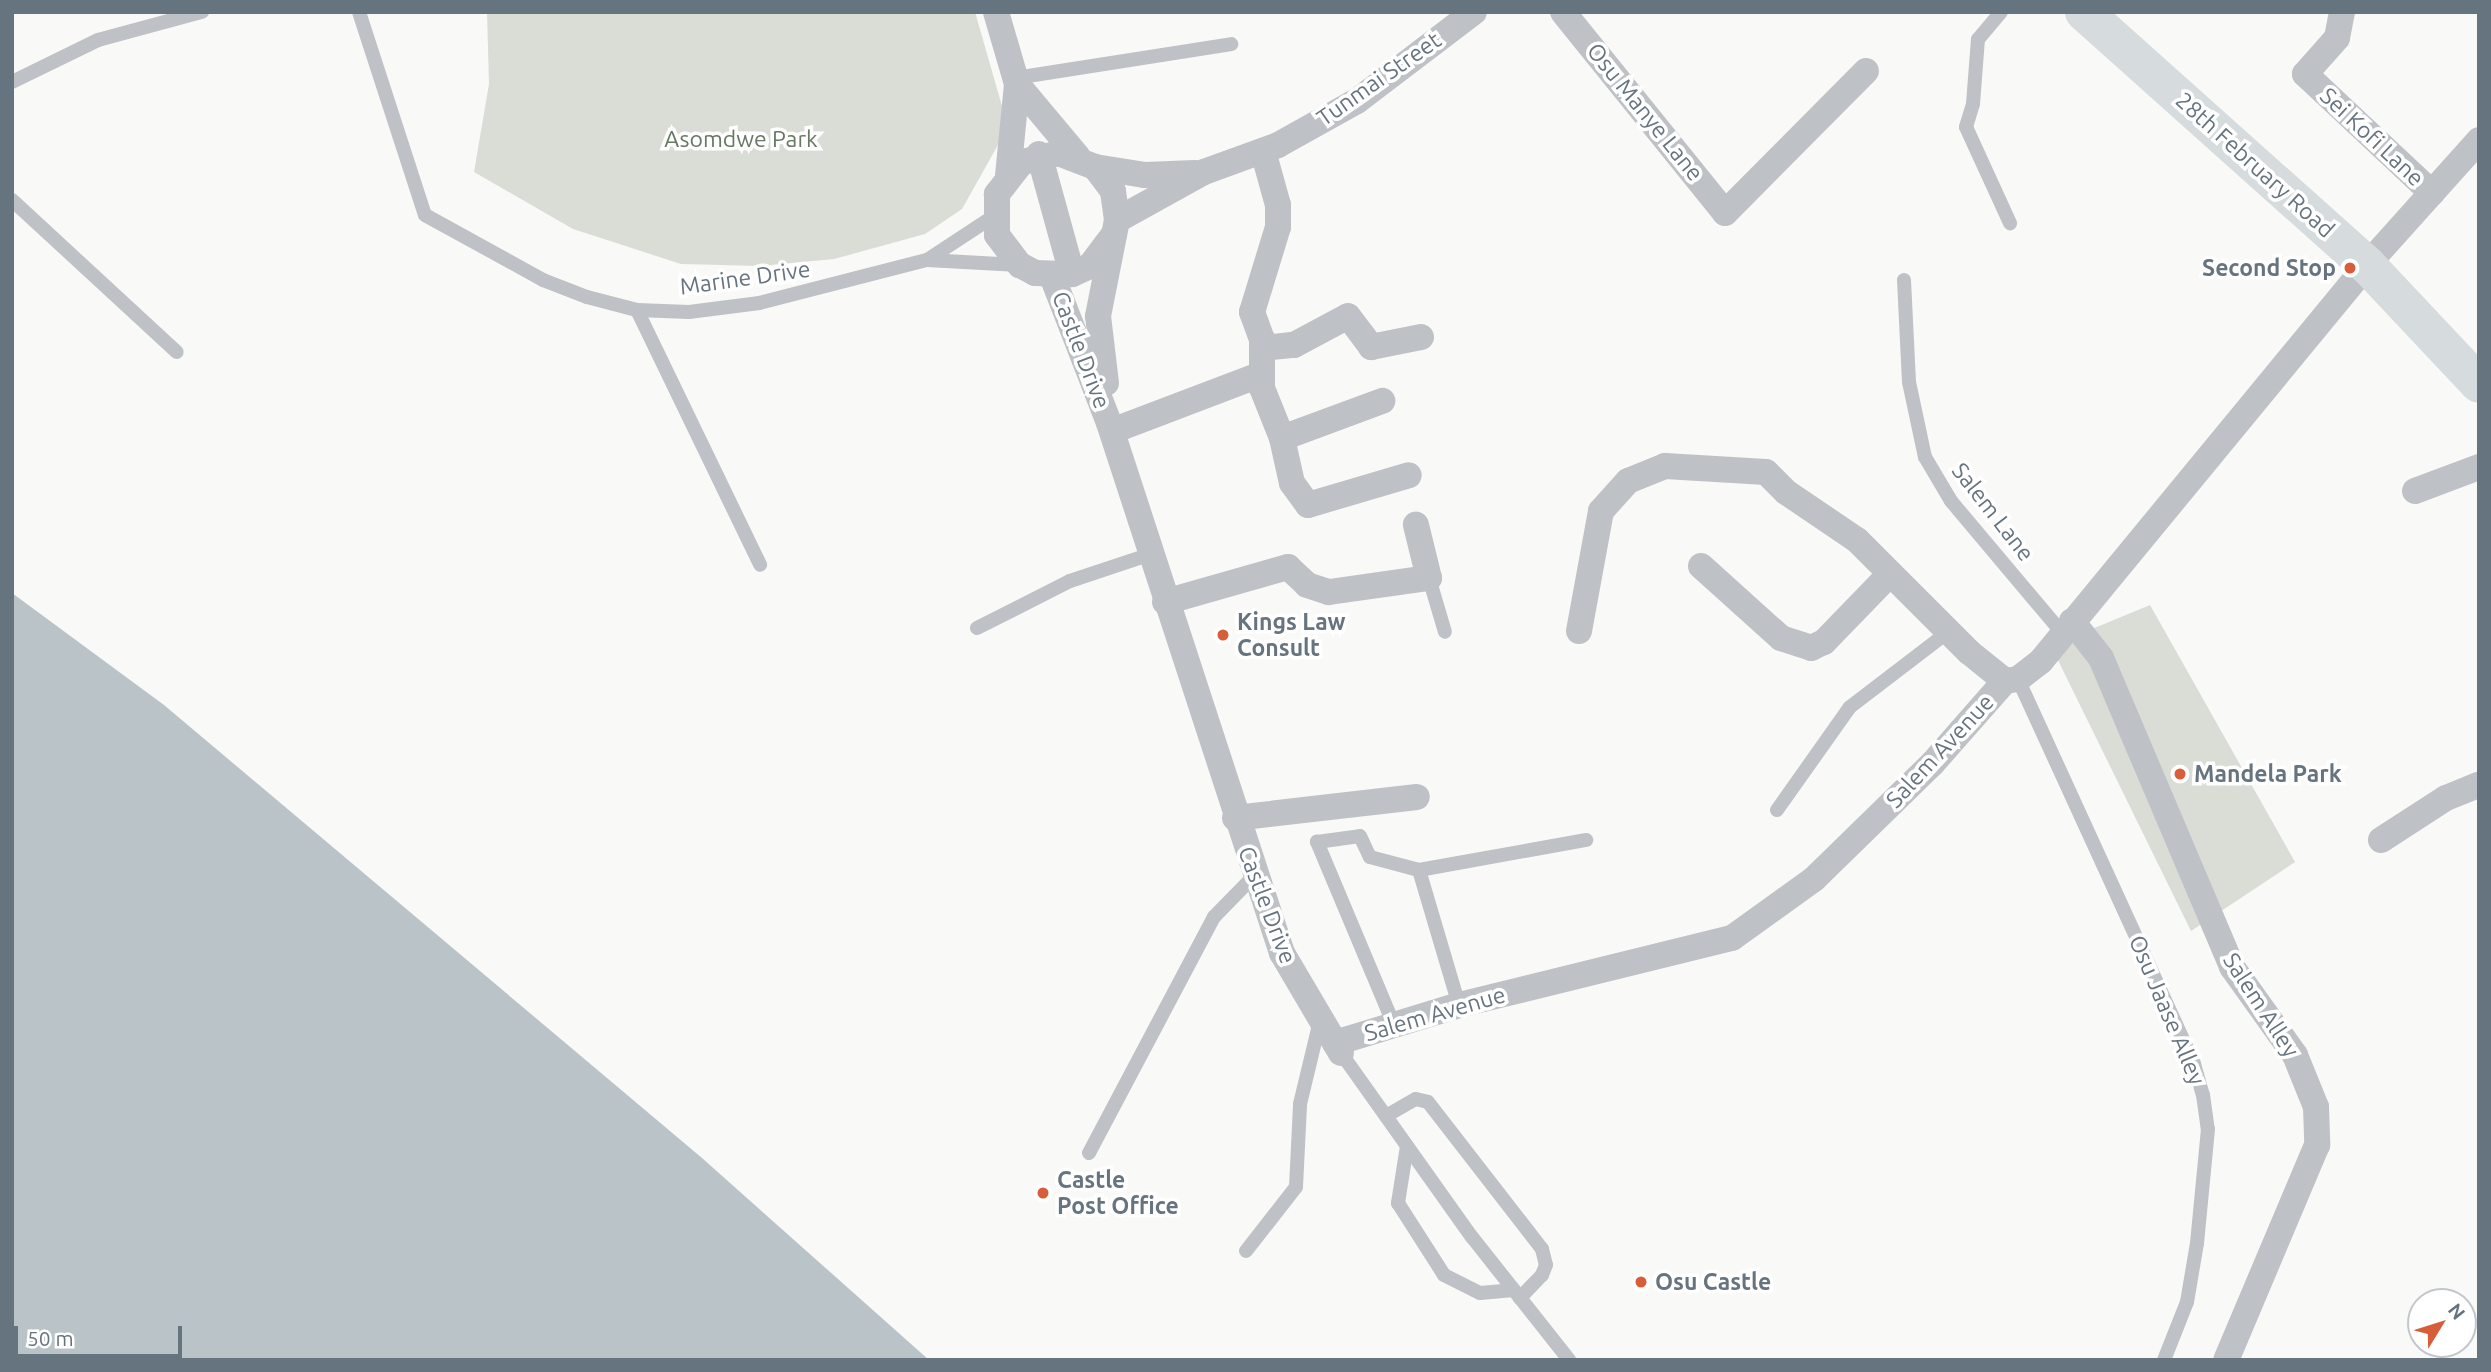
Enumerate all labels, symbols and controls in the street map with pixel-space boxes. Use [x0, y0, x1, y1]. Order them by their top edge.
street label: Tunmai Street [1312, 26, 1446, 132]
street label: Osu Manye Lane [1581, 38, 1709, 186]
street label: Sei Kofi Lane [2314, 82, 2430, 192]
street label: 28th February Road [2170, 87, 2340, 243]
park label: Asomdwe Park [664, 125, 818, 153]
place label: Second Stop [2202, 254, 2336, 282]
street label: Marine Drive [678, 255, 812, 301]
marker: Second Stop [2342, 260, 2358, 276]
street label: Castle Drive [1046, 287, 1116, 413]
street label: Salem Lane [1946, 457, 2040, 567]
place label: Kings Law Consult [1237, 608, 1345, 662]
marker: Kings Law Consult [1215, 627, 1231, 643]
street label: Salem Avenue [1880, 688, 2000, 814]
place label: Mandela Park [2194, 760, 2342, 788]
marker: Mandela Park [2172, 766, 2188, 782]
street label: Castle Drive [1232, 842, 1302, 968]
street label: Osu Jaase Alley [2123, 931, 2211, 1089]
street label: Salem Alley [2217, 948, 2305, 1062]
street label: Salem Avenue [1361, 981, 1509, 1047]
place label: Castle Post Office [1057, 1166, 1179, 1220]
marker: Castle Post Office [1035, 1185, 1051, 1201]
place label: Osu Castle [1655, 1268, 1771, 1296]
marker: Osu Castle [1633, 1274, 1649, 1290]
north arrow [2407, 1288, 2477, 1358]
text: N [2444, 1299, 2470, 1324]
scale bar [18, 1312, 186, 1356]
text: 50 m [27, 1326, 74, 1350]

